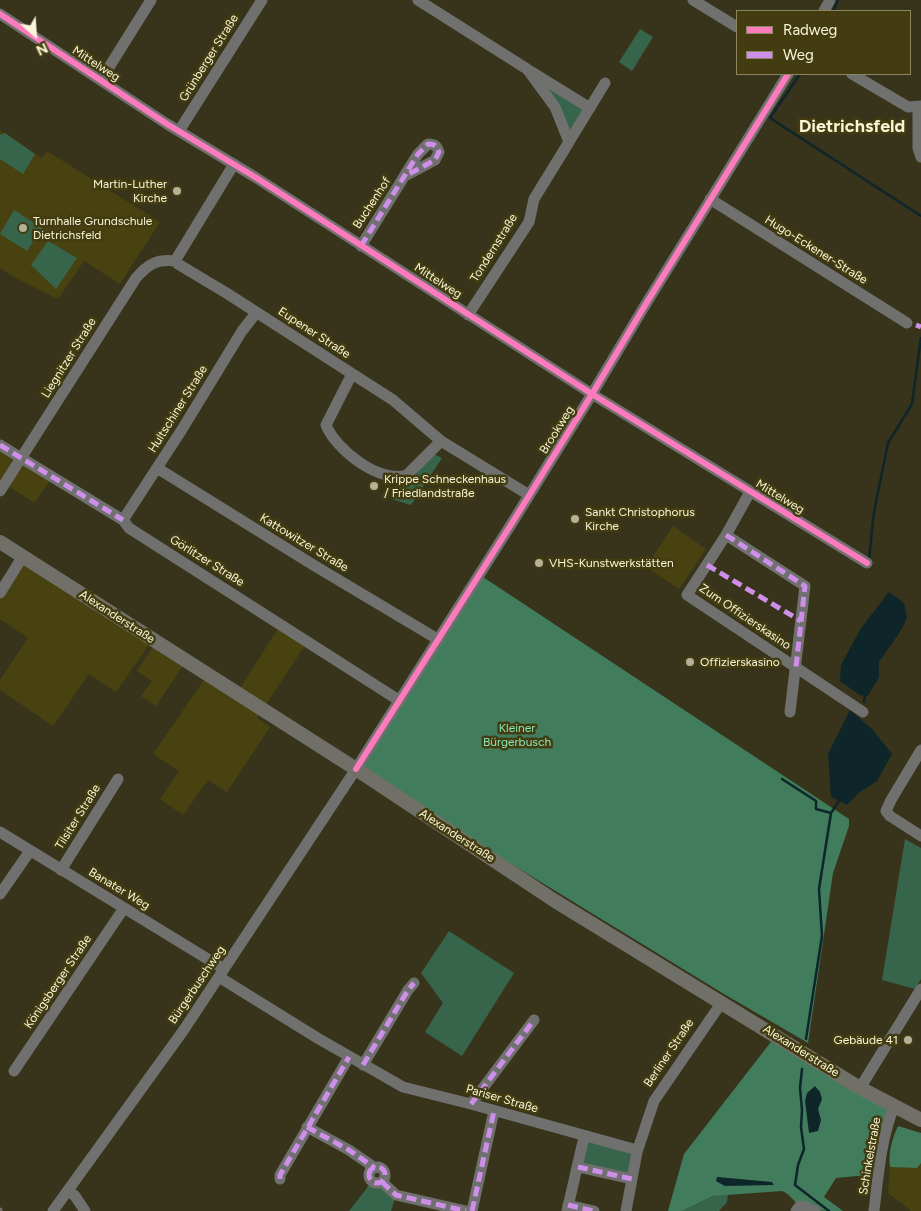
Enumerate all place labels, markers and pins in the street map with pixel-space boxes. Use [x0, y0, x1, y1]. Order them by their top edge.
place label: Martin-Luther Kirche [93, 177, 167, 205]
marker: Martin-Luther Kirche [171, 185, 183, 197]
place label: Turnhalle Grundschule Dietrichsfeld [33, 214, 152, 242]
marker: Turnhalle Grundschule Dietrichsfeld [17, 222, 29, 234]
place label: Krippe Schneckenhaus / Friedlandstraße [384, 472, 506, 500]
marker: Krippe Schneckenhaus / Friedlandstraße [368, 480, 380, 492]
place label: Sankt Christophorus Kirche [585, 505, 695, 533]
marker: Sankt Christophorus Kirche [569, 513, 581, 525]
place label: VHS-Kunstwerkstätten [549, 556, 674, 570]
marker: VHS-Kunstwerkstätten [533, 557, 545, 569]
place label: Offizierskasino [700, 655, 780, 669]
marker: Offizierskasino [684, 656, 696, 668]
place label: Gebäude 41 [834, 1033, 898, 1047]
marker: Gebäude 41 [902, 1034, 914, 1046]

